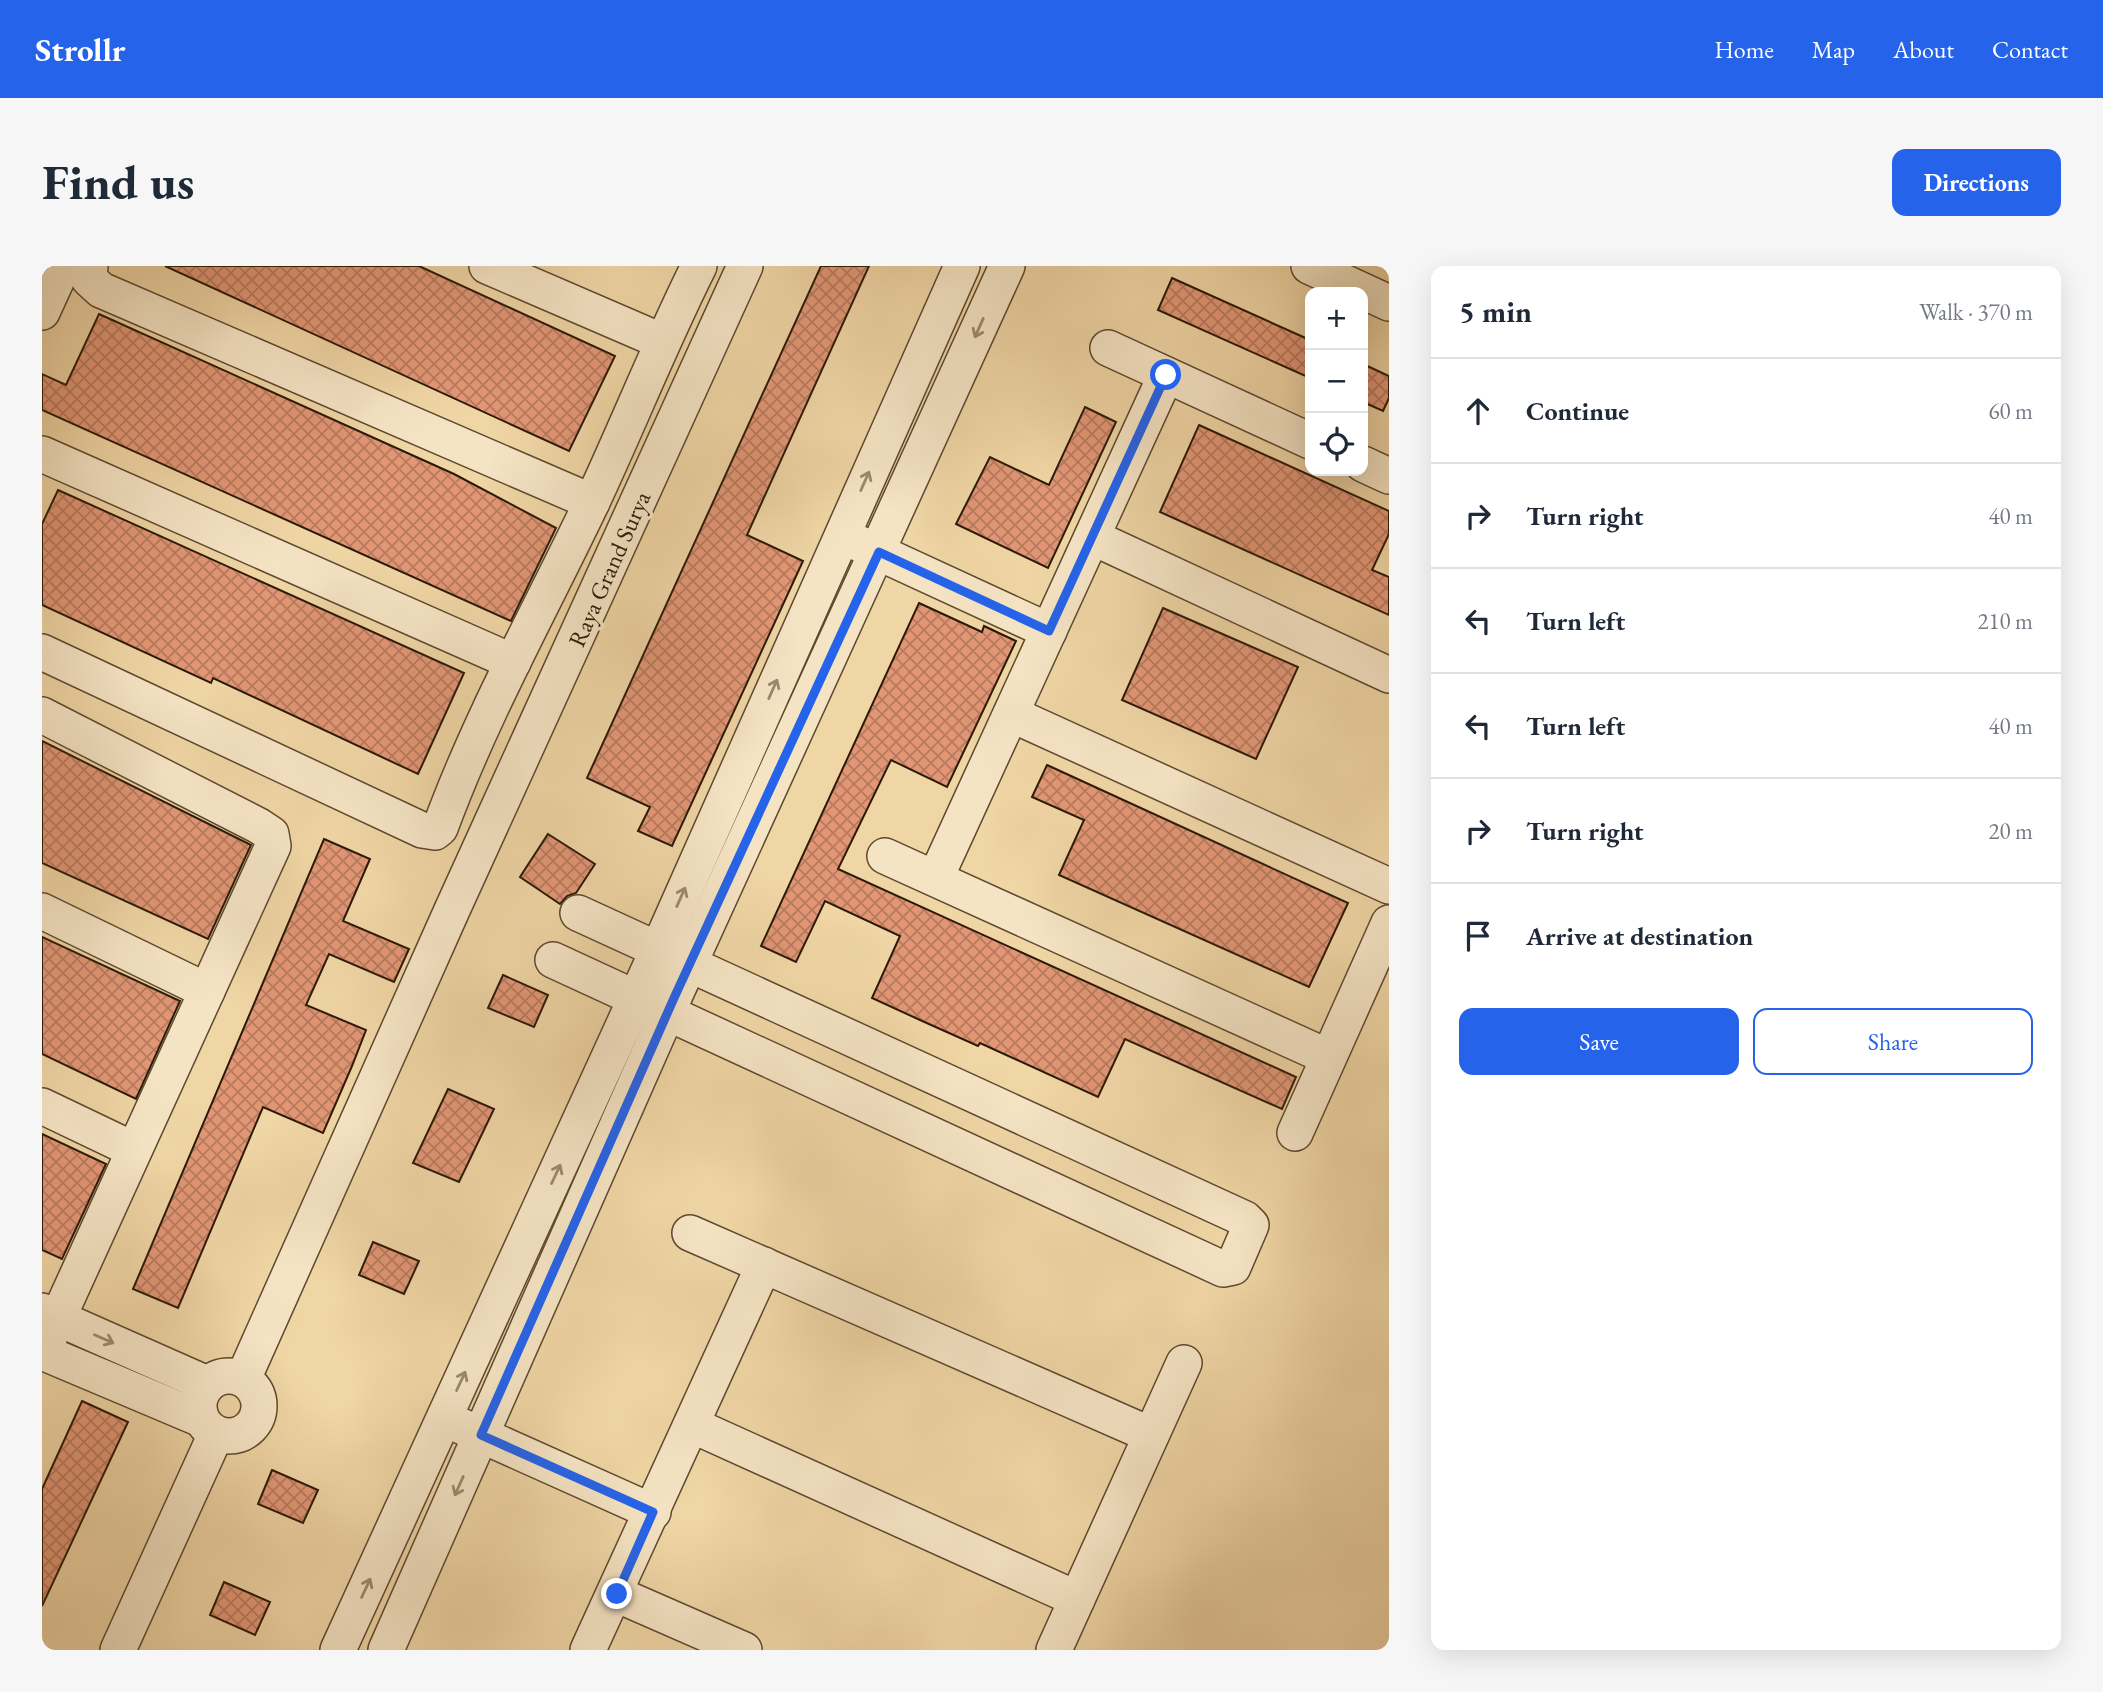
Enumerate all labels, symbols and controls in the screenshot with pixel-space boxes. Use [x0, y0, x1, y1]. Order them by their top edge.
text: Strollr [35, 28, 126, 71]
text: Home [1714, 34, 1774, 65]
text: Map [1812, 34, 1855, 65]
text: About [1893, 34, 1954, 65]
text: Contact [1992, 34, 2068, 65]
button: Directions [1892, 149, 2061, 216]
text: Find us [42, 150, 194, 214]
map controls [1305, 287, 1368, 476]
button: + [1305, 287, 1368, 350]
text: 5 min [1459, 292, 1532, 331]
text: Walk · 370 m [1919, 297, 2033, 327]
one-way arrow [972, 317, 985, 338]
button: − [1305, 350, 1368, 413]
route start [1150, 359, 1181, 390]
icon: ahead [1459, 392, 1497, 430]
text: Continue [1526, 394, 1629, 428]
text: 60 m [1988, 396, 2033, 426]
button: locate [1305, 413, 1368, 476]
one-way arrow [859, 471, 872, 492]
street label: Raya Grand Surya [561, 486, 657, 652]
icon: right [1459, 497, 1497, 535]
text: Turn right [1526, 499, 1644, 533]
text: 40 m [1988, 501, 2033, 531]
icon: left [1459, 602, 1497, 640]
text: Turn left [1526, 604, 1625, 638]
text: 210 m [1977, 606, 2033, 636]
one-way arrow [767, 679, 780, 700]
icon: left [1459, 707, 1497, 745]
text: Turn left [1526, 709, 1625, 743]
text: 40 m [1988, 711, 2033, 741]
icon: right [1459, 812, 1497, 850]
text: Turn right [1526, 814, 1644, 848]
text: 20 m [1988, 816, 2033, 846]
one-way arrow [675, 887, 688, 909]
icon: arrive [1459, 917, 1497, 955]
text: Arrive at destination [1526, 919, 1753, 953]
button: Save [1459, 1008, 1739, 1075]
button: Share [1753, 1008, 2033, 1075]
one-way arrow [549, 1164, 563, 1185]
one-way arrow [93, 1333, 114, 1346]
one-way arrow [455, 1371, 468, 1392]
one-way arrow [452, 1475, 465, 1496]
one-way arrow [360, 1578, 373, 1599]
route end [601, 1578, 632, 1609]

